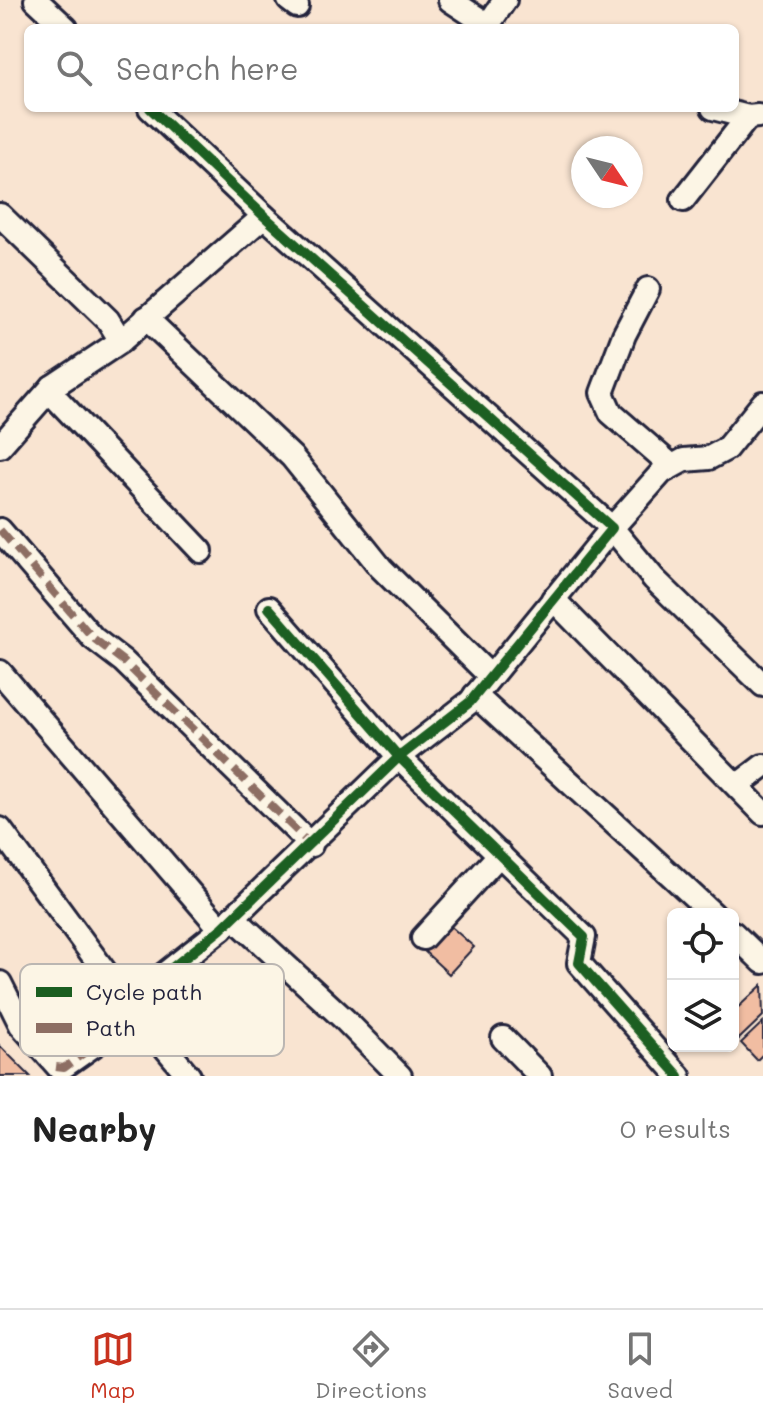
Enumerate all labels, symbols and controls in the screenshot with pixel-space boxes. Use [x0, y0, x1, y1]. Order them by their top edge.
search box [24, 24, 739, 112]
icon: search [52, 46, 96, 90]
text: Search here [116, 48, 299, 88]
north arrow [571, 136, 643, 208]
map controls [667, 908, 739, 1052]
button: locate [667, 908, 739, 980]
legend [20, 964, 284, 1056]
text: Cycle path [86, 977, 202, 1006]
button: layers [667, 980, 739, 1052]
text: Path [86, 1013, 135, 1042]
text: Nearby [32, 1106, 157, 1151]
text: 0 results [620, 1111, 731, 1145]
tab: Map [90, 1327, 135, 1404]
tab: Directions [315, 1327, 427, 1404]
tab: Saved [608, 1327, 673, 1404]

